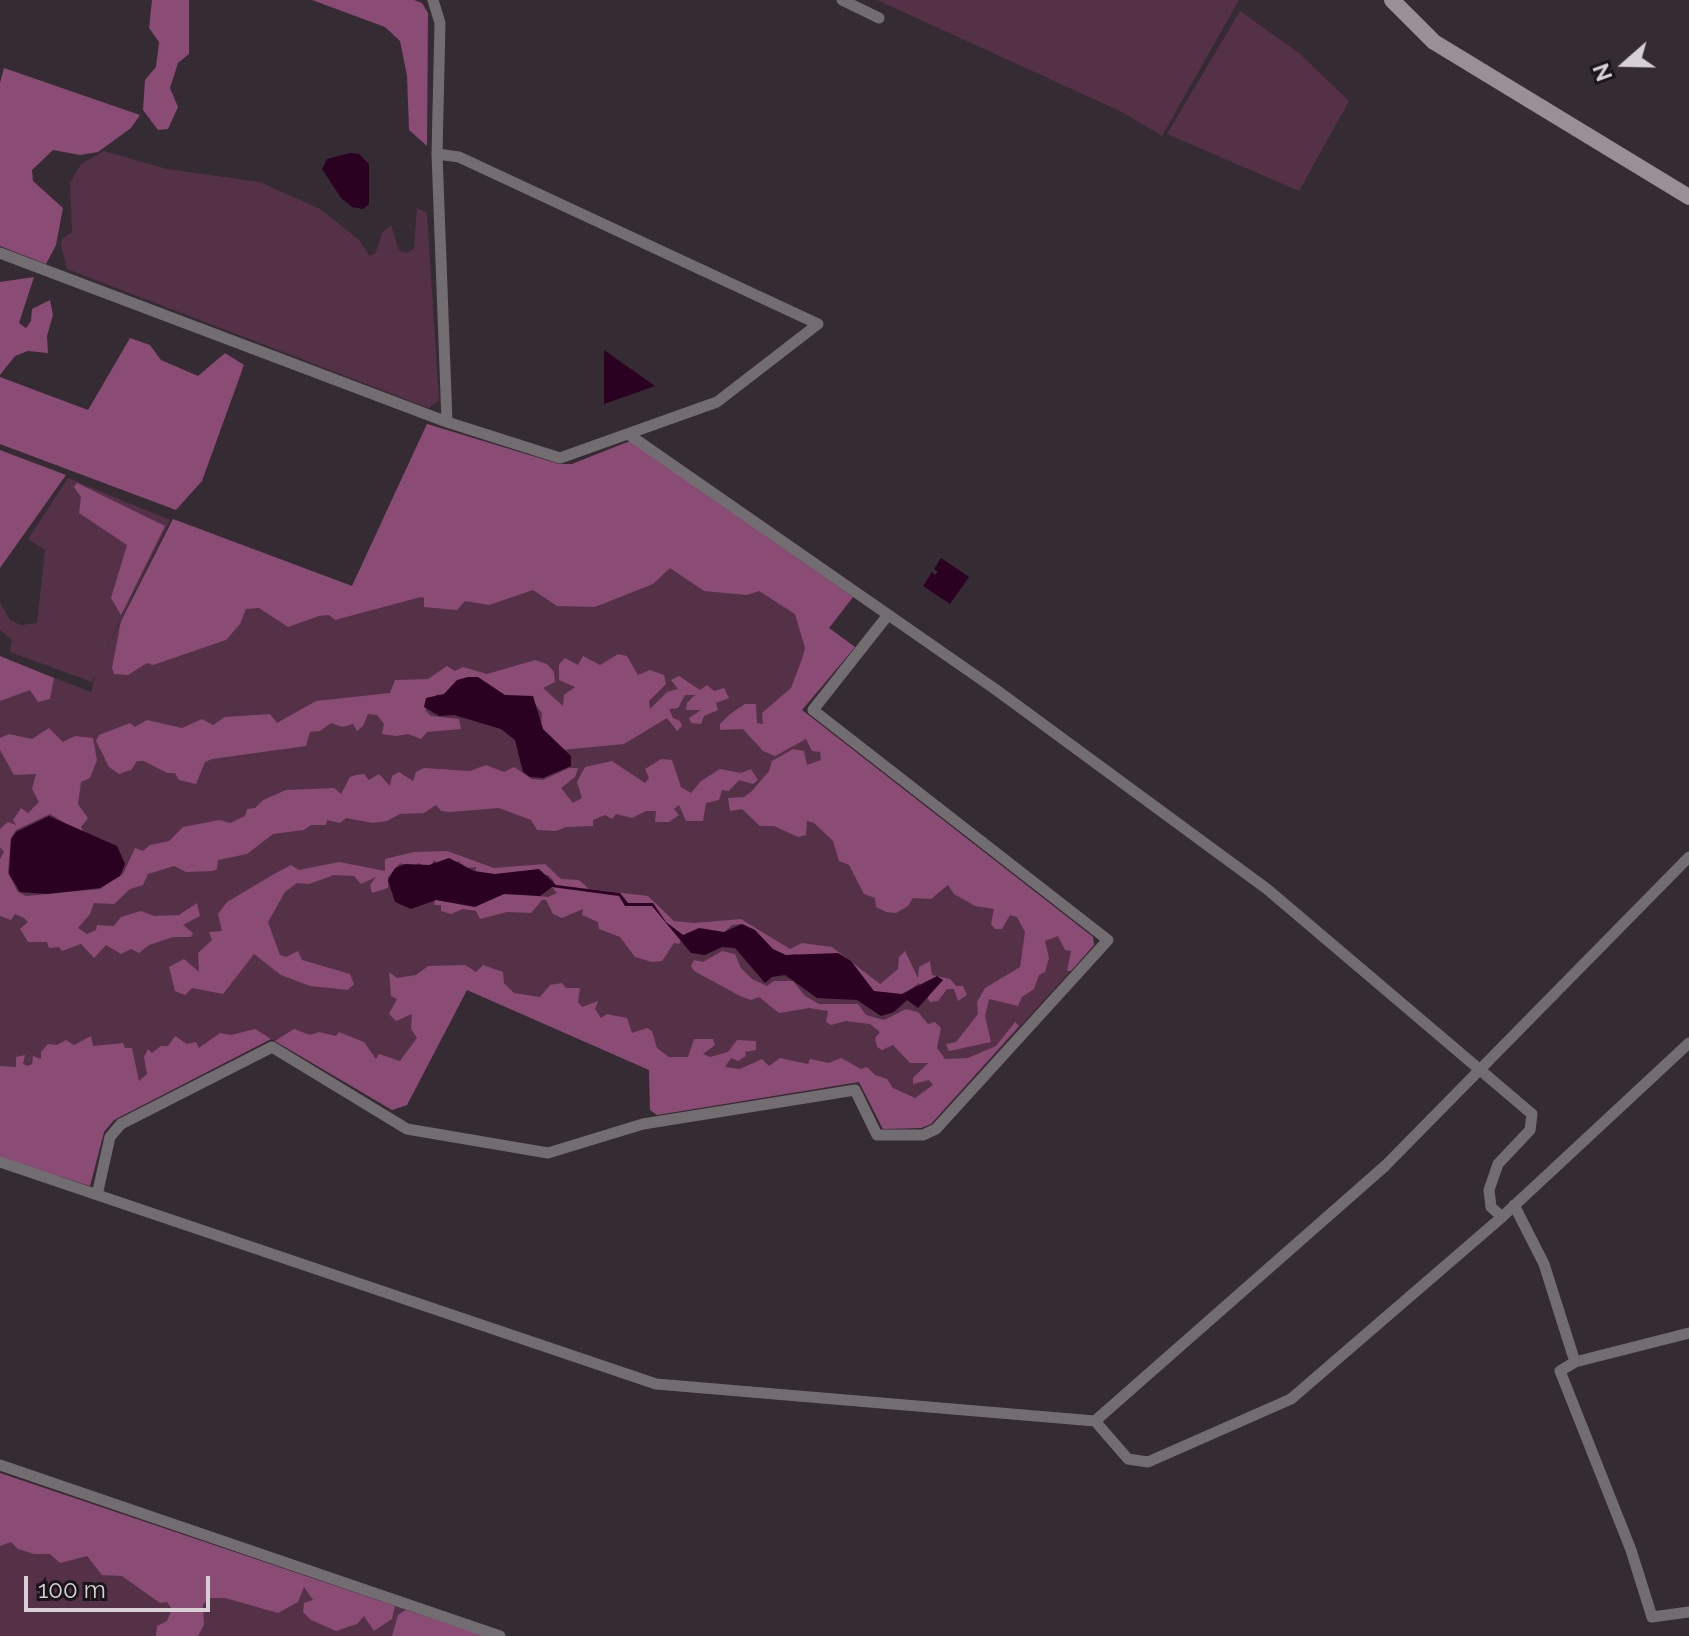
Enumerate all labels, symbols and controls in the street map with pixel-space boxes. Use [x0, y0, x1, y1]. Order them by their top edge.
north arrow [1585, 24, 1665, 104]
text: N [1587, 60, 1618, 85]
scale bar [28, 1560, 214, 1610]
text: 100 m [38, 1575, 106, 1604]

